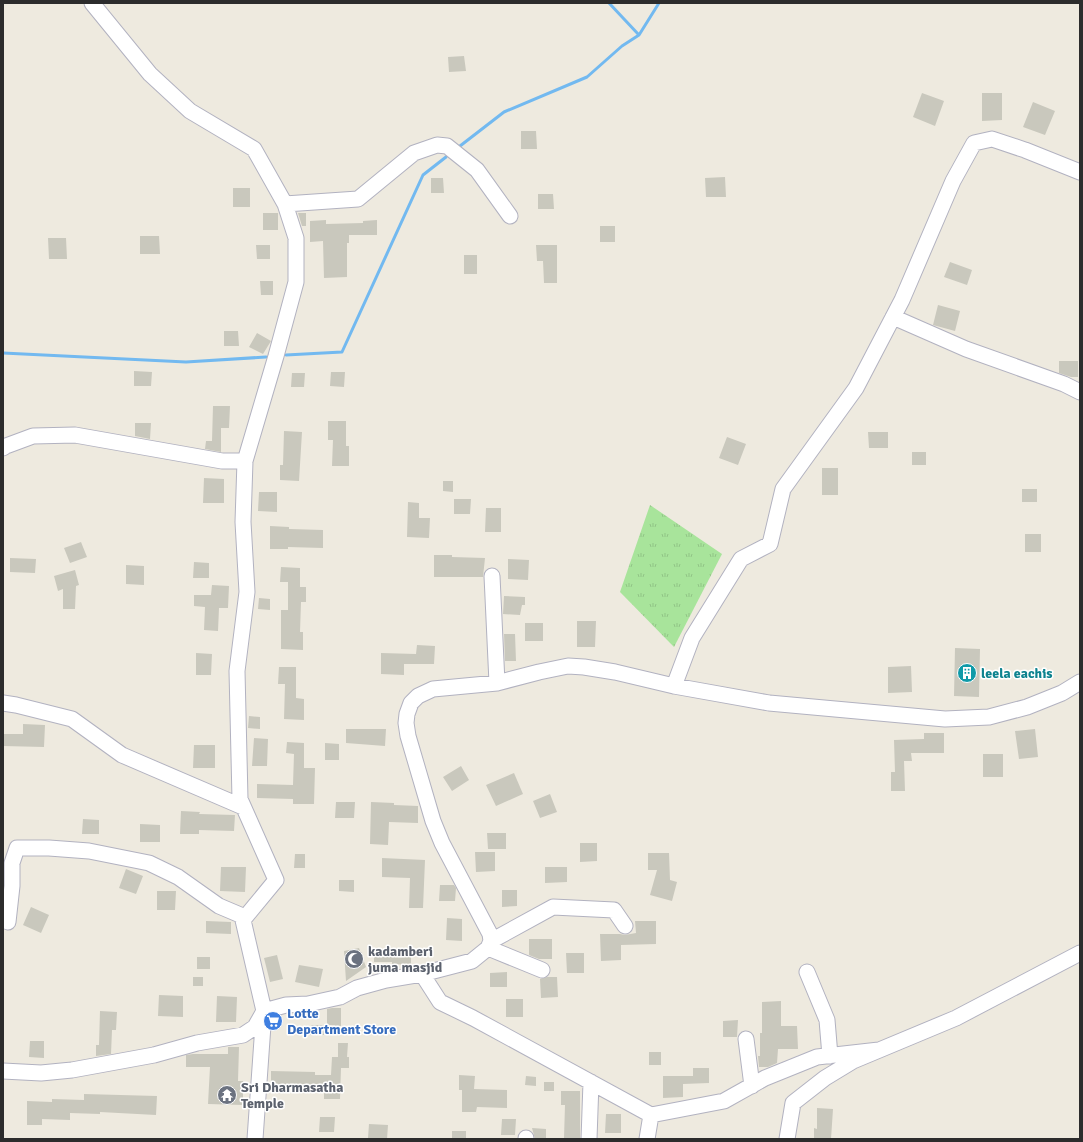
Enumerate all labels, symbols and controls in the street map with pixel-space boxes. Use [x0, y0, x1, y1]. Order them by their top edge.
building icon: leela eachis [956, 662, 978, 684]
place label: leela eachis [981, 665, 1053, 682]
place label: kadamberi juma masjid [368, 943, 443, 976]
mosque icon: kadamberi juma masjid [343, 948, 365, 970]
place label: Lotte Department Store [287, 1005, 396, 1038]
supermarket icon: Lotte Department Store [262, 1010, 284, 1032]
place label: Sri Dharmasatha Temple [241, 1079, 343, 1112]
temple icon: Sri Dharmasatha Temple [216, 1084, 238, 1106]

